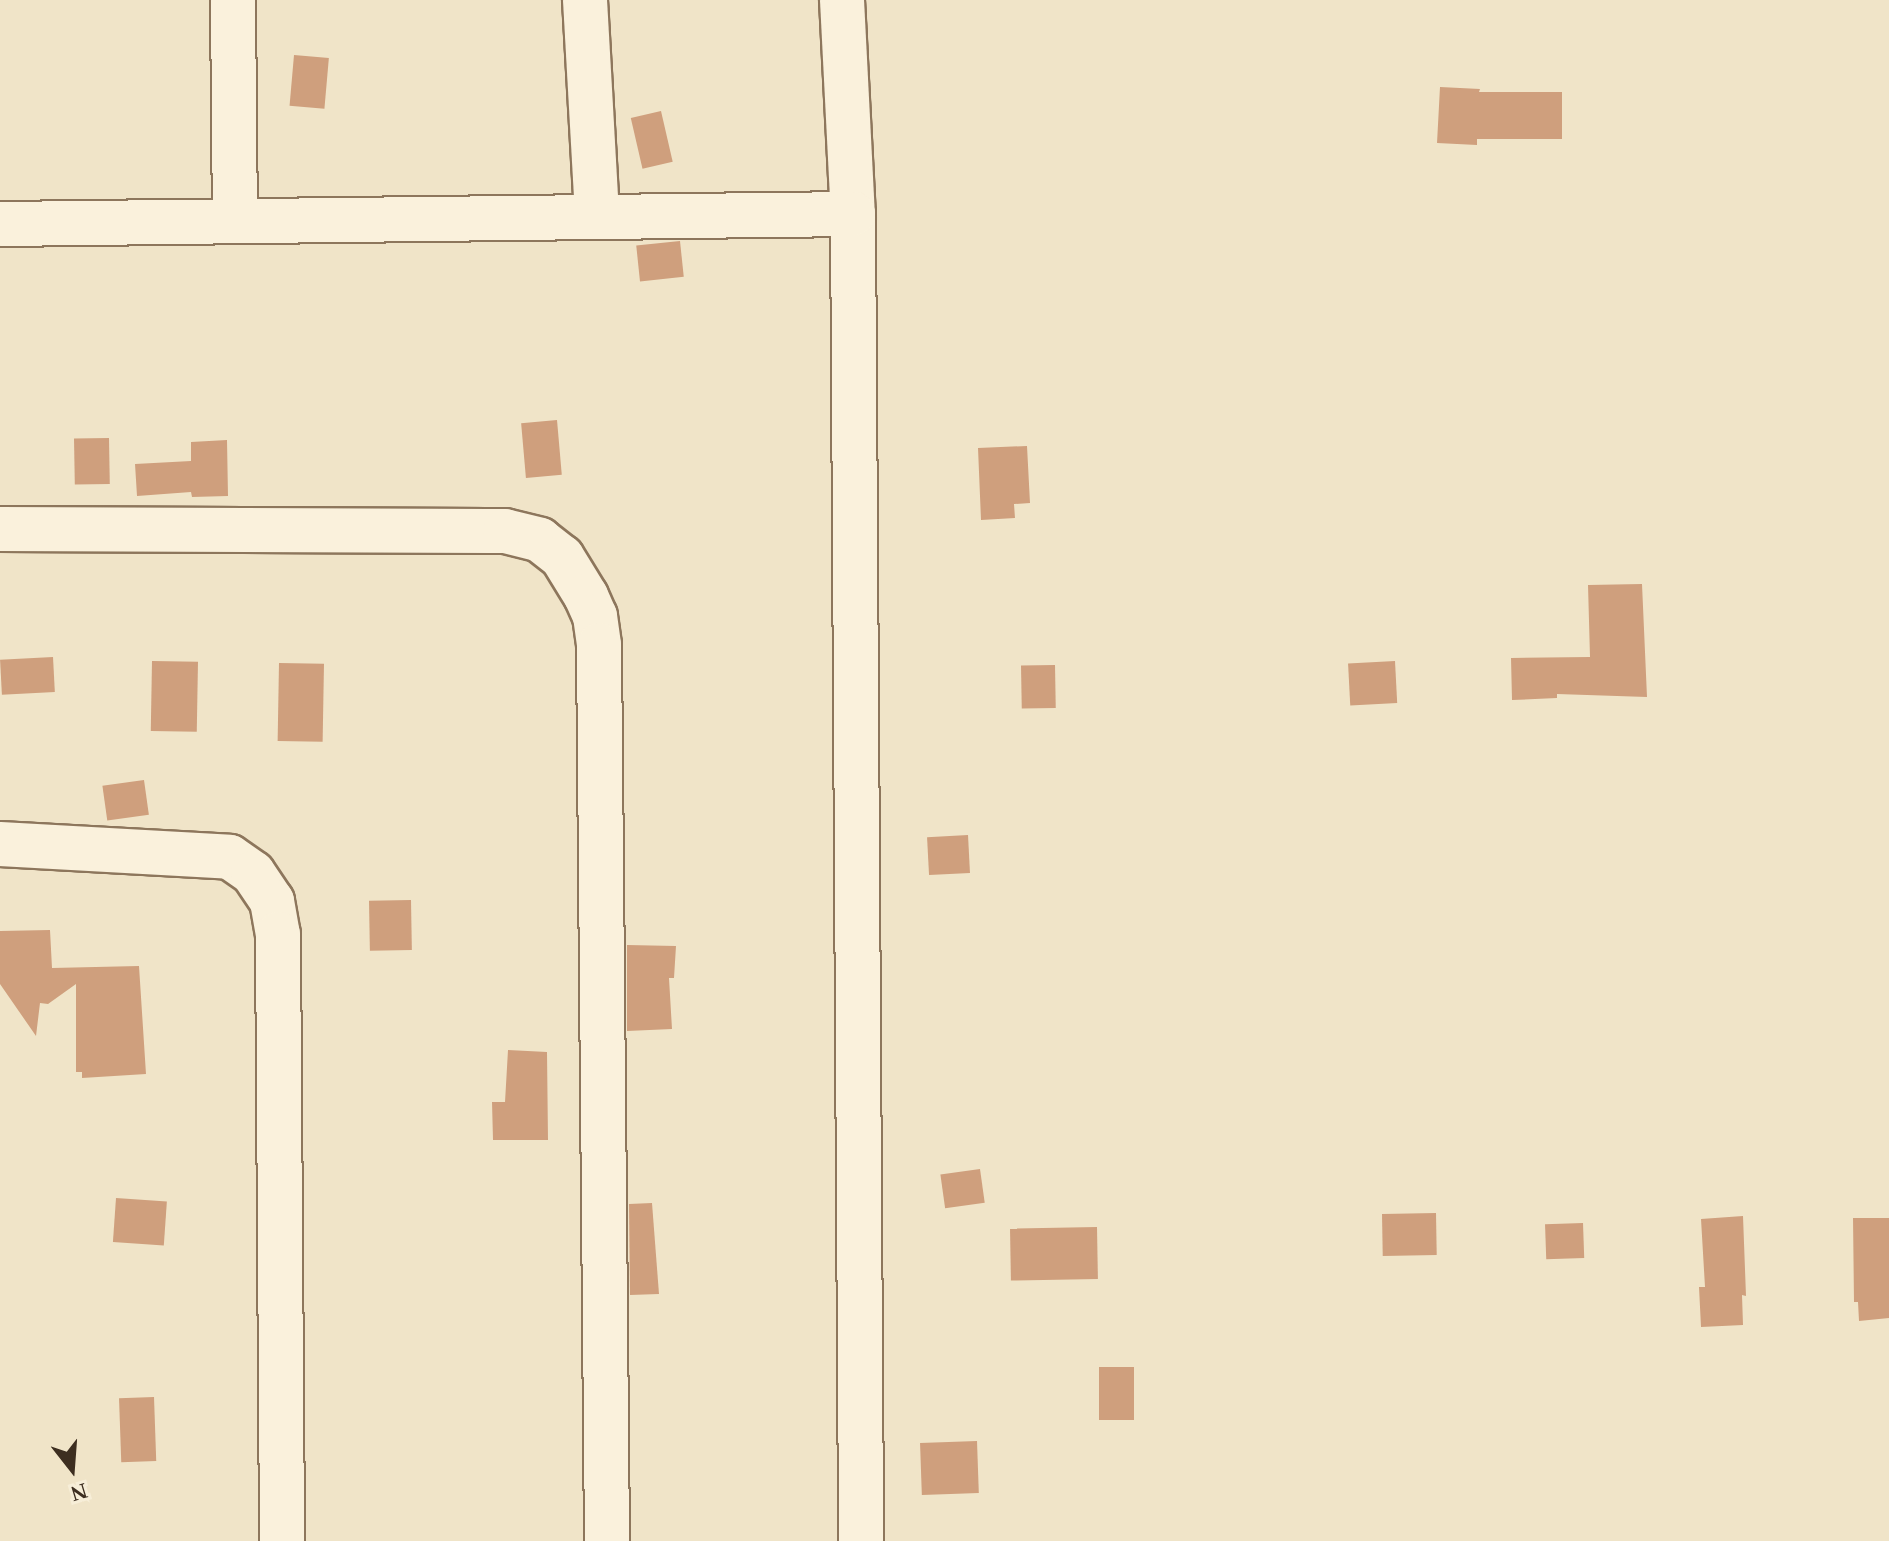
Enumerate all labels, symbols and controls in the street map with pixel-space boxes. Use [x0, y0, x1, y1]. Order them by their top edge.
north arrow [32, 1429, 112, 1509]
text: N [68, 1478, 90, 1507]

